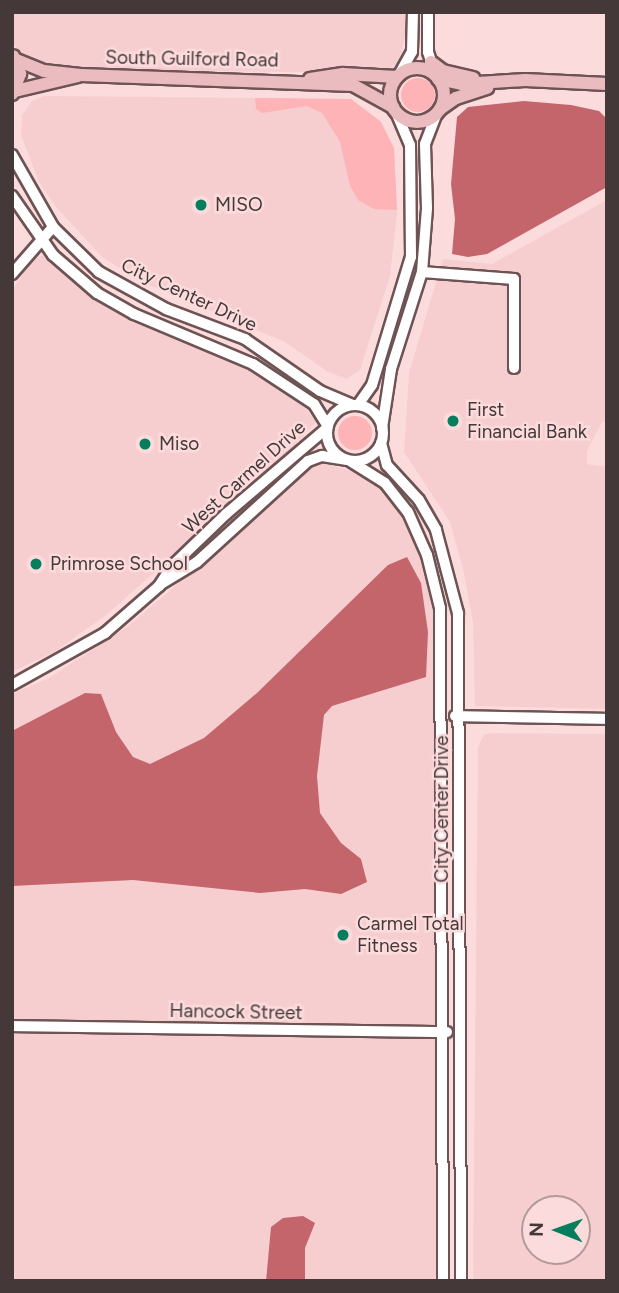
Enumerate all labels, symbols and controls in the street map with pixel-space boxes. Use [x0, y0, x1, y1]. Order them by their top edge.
street label: South Guilford Road [105, 46, 279, 72]
place label: MISO [215, 194, 263, 216]
marker: MISO [193, 197, 209, 213]
street label: City Center Drive [117, 254, 261, 336]
place label: First Financial Bank [467, 399, 587, 443]
marker: First Financial Bank [445, 413, 461, 429]
street label: West Carmel Drive [178, 416, 310, 538]
place label: Miso [159, 433, 199, 455]
marker: Miso [137, 436, 153, 452]
place label: Primrose School [50, 553, 188, 575]
marker: Primrose School [28, 556, 44, 572]
street label: City Center Drive [431, 735, 453, 883]
place label: Carmel Total Fitness [357, 913, 464, 957]
marker: Carmel Total Fitness [335, 927, 351, 943]
street label: Hancock Street [169, 999, 303, 1025]
north arrow [521, 1195, 591, 1265]
text: N [525, 1222, 548, 1237]

